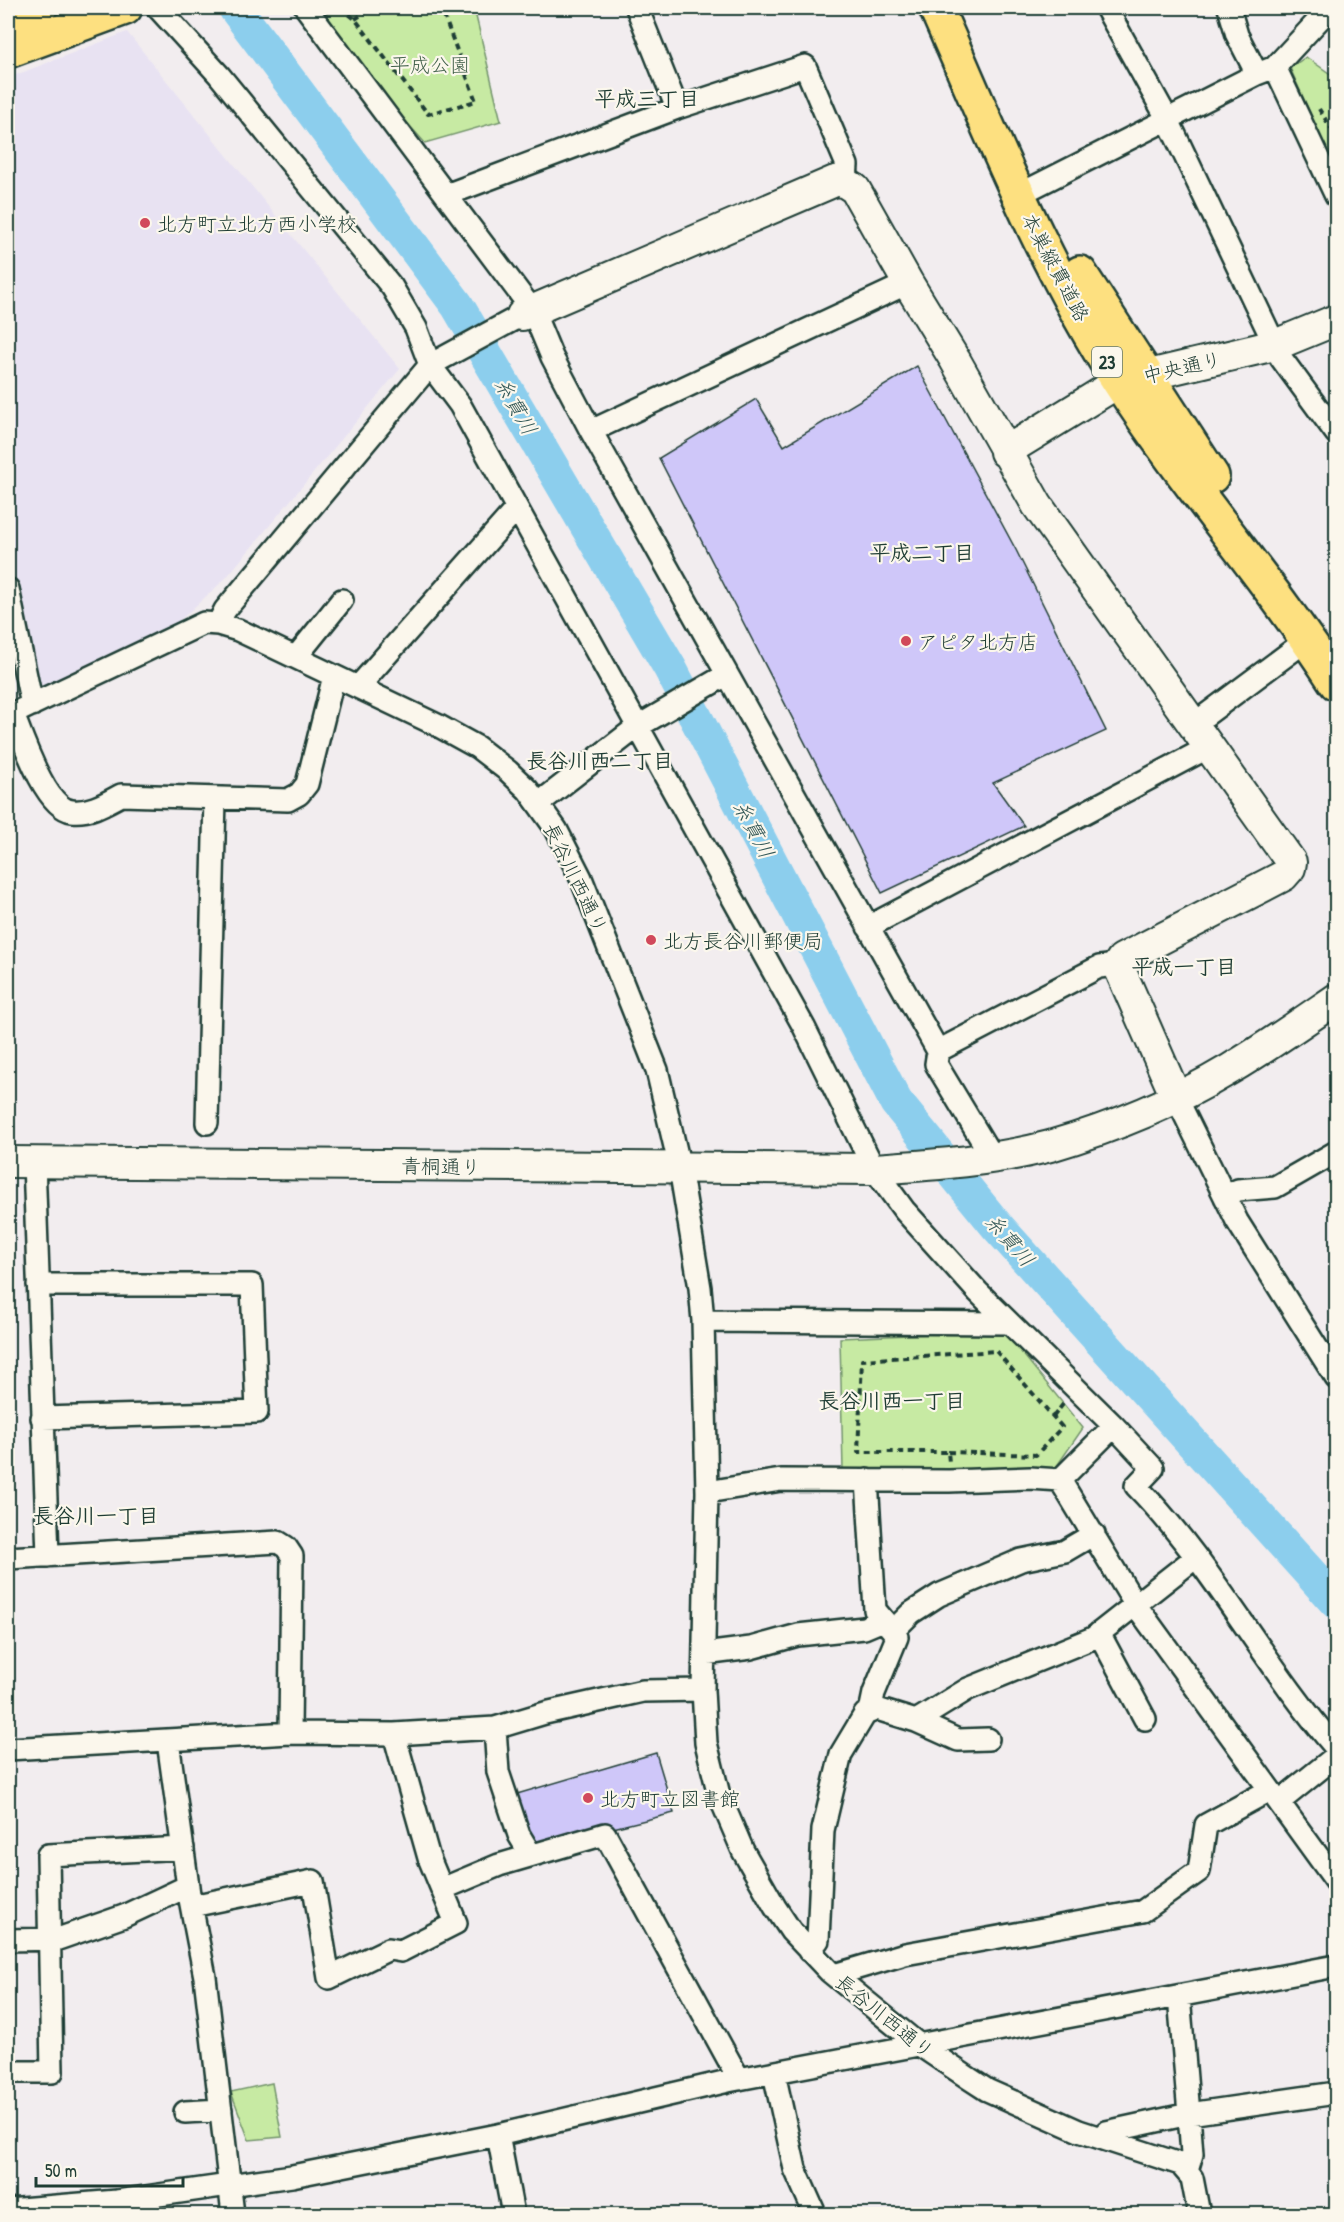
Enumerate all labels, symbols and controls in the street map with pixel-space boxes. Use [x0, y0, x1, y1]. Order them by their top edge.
park label: 平成公園 [390, 51, 470, 78]
district label: 平成三丁目 [595, 84, 700, 113]
street label: 本巣縦貫道路 [1016, 208, 1096, 326]
place label: 北方町立北方西小学校 [157, 210, 357, 237]
marker: 北方町立北方西小学校 [138, 216, 152, 230]
street label: 中央通り [1140, 345, 1224, 389]
road number: 23 [1092, 347, 1122, 377]
water label: 糸貫川 [488, 371, 544, 441]
district label: 平成二丁目 [870, 538, 975, 567]
place label: アピタ北方店 [918, 628, 1038, 655]
marker: アピタ北方店 [899, 634, 913, 648]
district label: 長谷川西二丁目 [527, 746, 674, 775]
water label: 糸貫川 [726, 794, 782, 864]
street label: 長谷川西通り [538, 818, 614, 938]
place label: 北方長谷川郵便局 [663, 927, 823, 954]
marker: 北方長谷川郵便局 [644, 933, 658, 947]
district label: 平成一丁目 [1132, 952, 1237, 981]
street label: 青桐通り [401, 1152, 481, 1180]
water label: 糸貫川 [978, 1207, 1042, 1273]
district label: 長谷川西一丁目 [819, 1386, 966, 1415]
district label: 長谷川一丁目 [33, 1501, 159, 1530]
place label: 北方町立図書館 [600, 1785, 740, 1812]
marker: 北方町立図書館 [581, 1791, 595, 1805]
street label: 長谷川西通り [830, 1968, 940, 2064]
scale bar [36, 2150, 183, 2188]
text: 50 m [45, 2158, 77, 2183]

